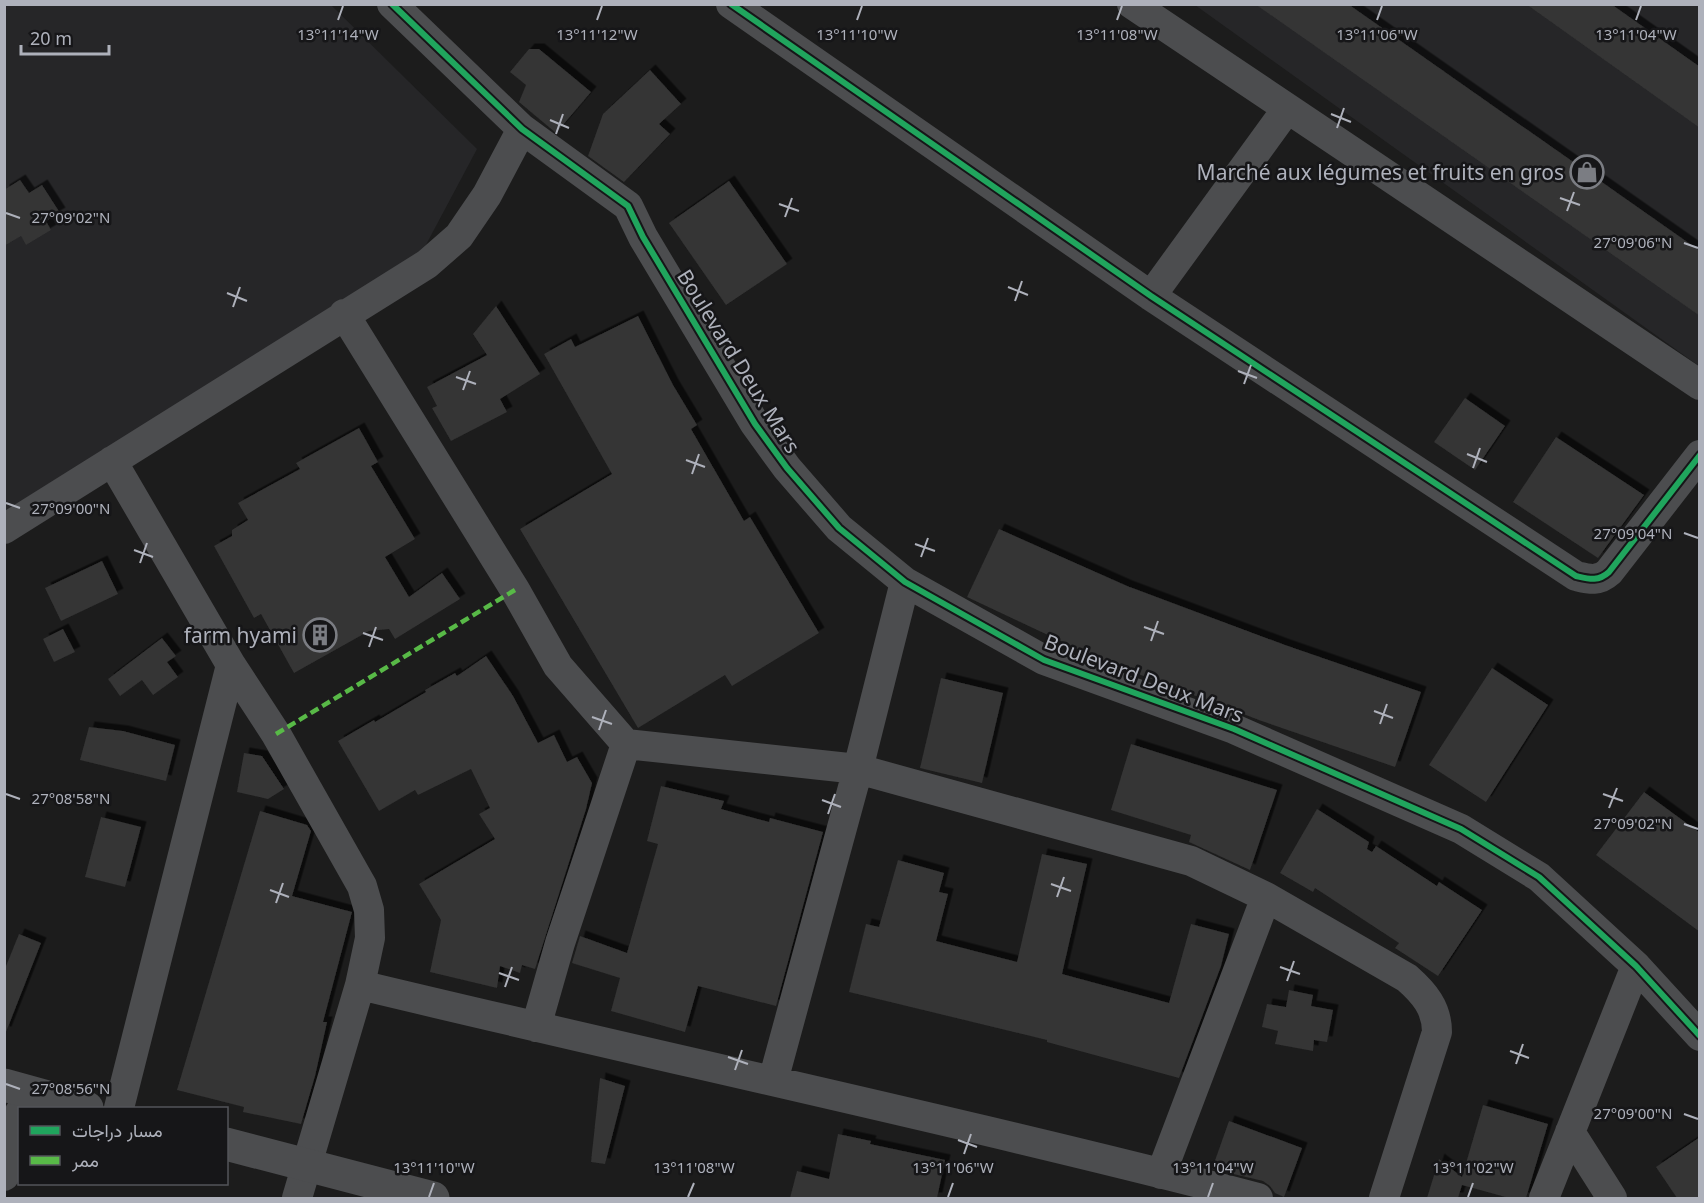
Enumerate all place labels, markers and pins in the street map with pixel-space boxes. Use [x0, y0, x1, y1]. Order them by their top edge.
shop icon: Marché aux légumes et fruits en gros [1569, 154, 1605, 190]
place label: Marché aux légumes et fruits en gros [1197, 158, 1564, 186]
building icon: farm hyami [302, 617, 338, 653]
place label: farm hyami [184, 621, 297, 649]

